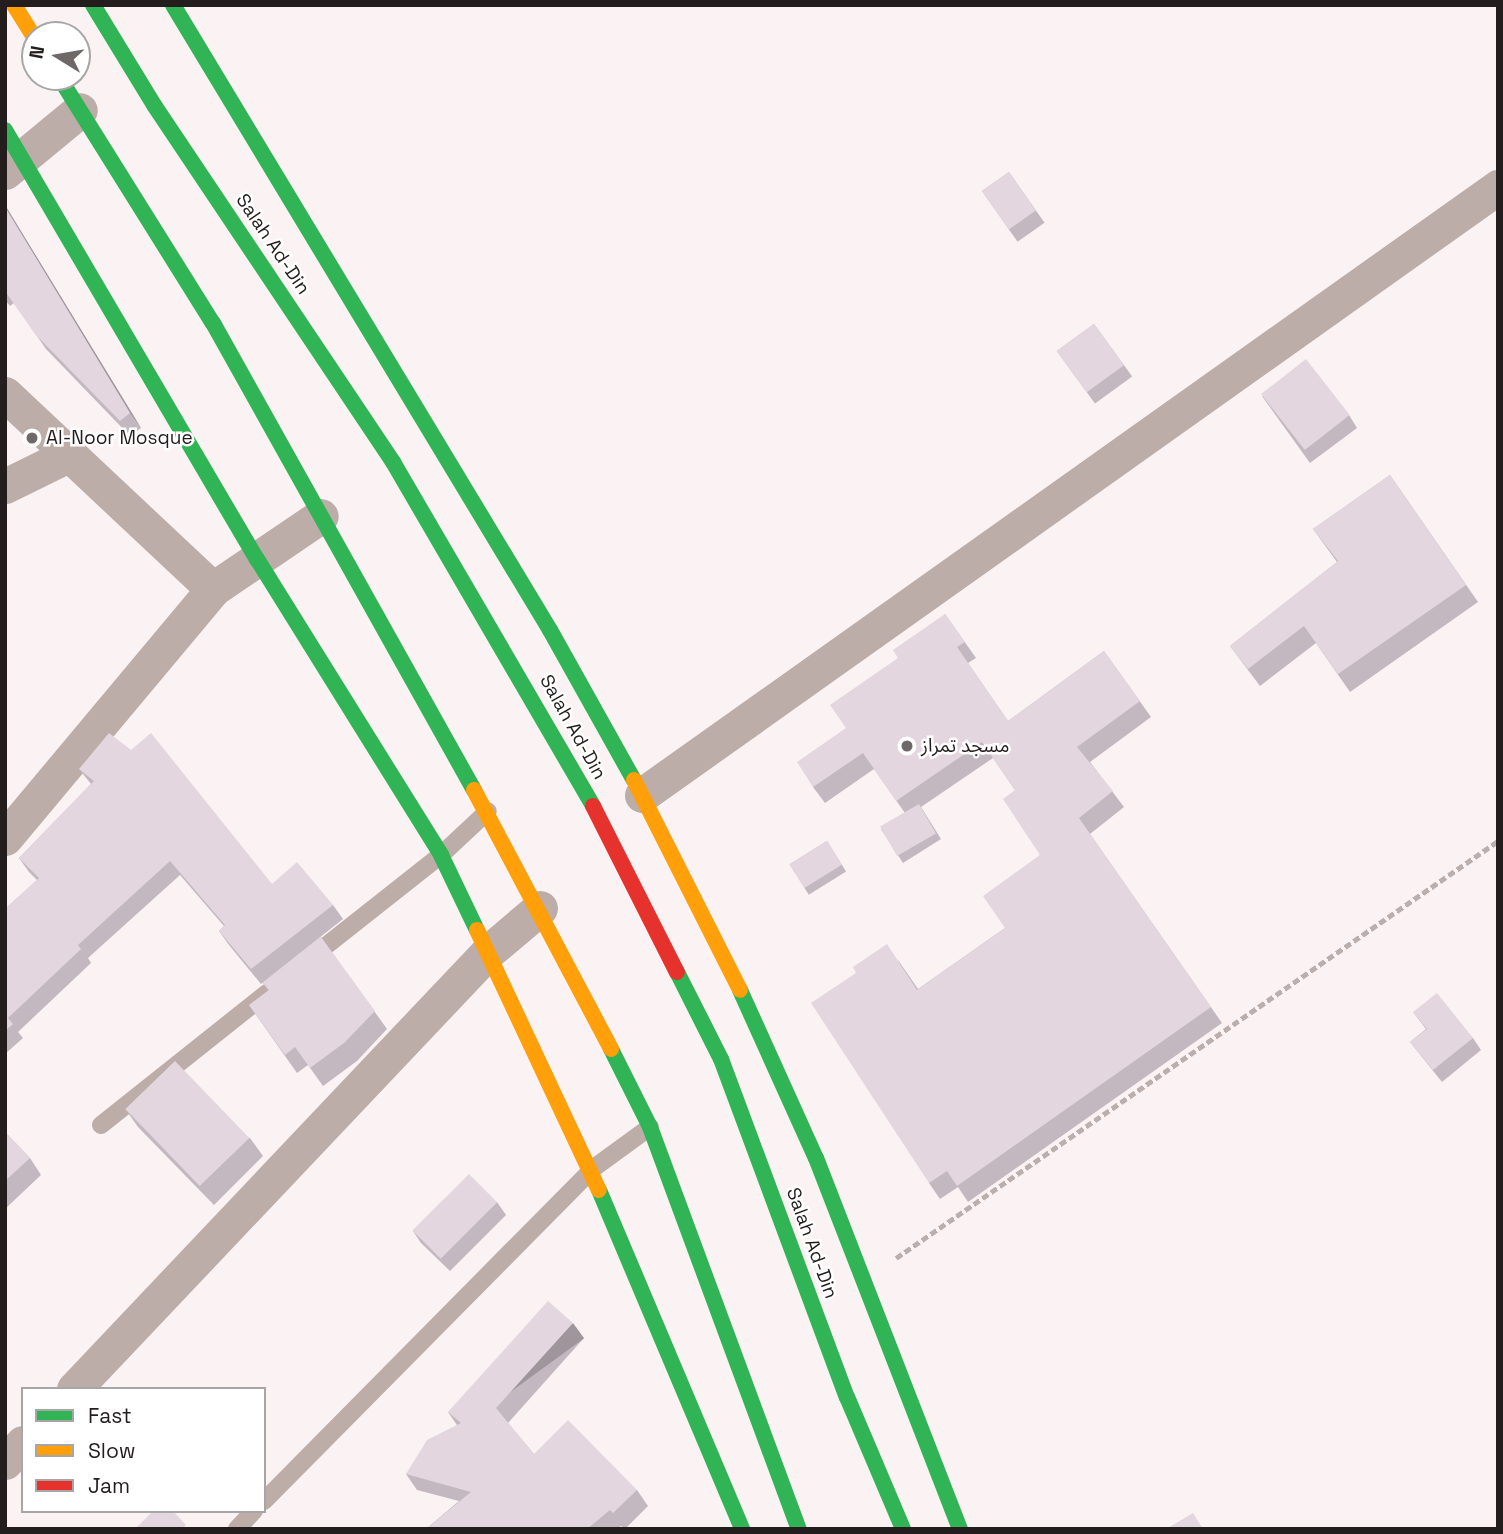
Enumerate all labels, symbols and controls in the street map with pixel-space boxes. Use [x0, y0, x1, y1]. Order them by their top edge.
north arrow [21, 21, 91, 91]
text: N [23, 44, 50, 61]
street label: Salah Ad-Din [231, 189, 315, 299]
place label: Al-Noor Mosque [46, 427, 193, 449]
marker: Al-Noor Mosque [24, 430, 40, 446]
street label: Salah Ad-Din [535, 671, 611, 783]
place label: مسجد تمراز [921, 735, 1009, 757]
marker: مسجد تمراز [899, 738, 915, 754]
street label: Salah Ad-Din [781, 1184, 843, 1302]
legend [21, 1387, 266, 1513]
text: Fast [88, 1402, 132, 1429]
text: Slow [88, 1437, 136, 1464]
text: Jam [88, 1472, 130, 1499]

